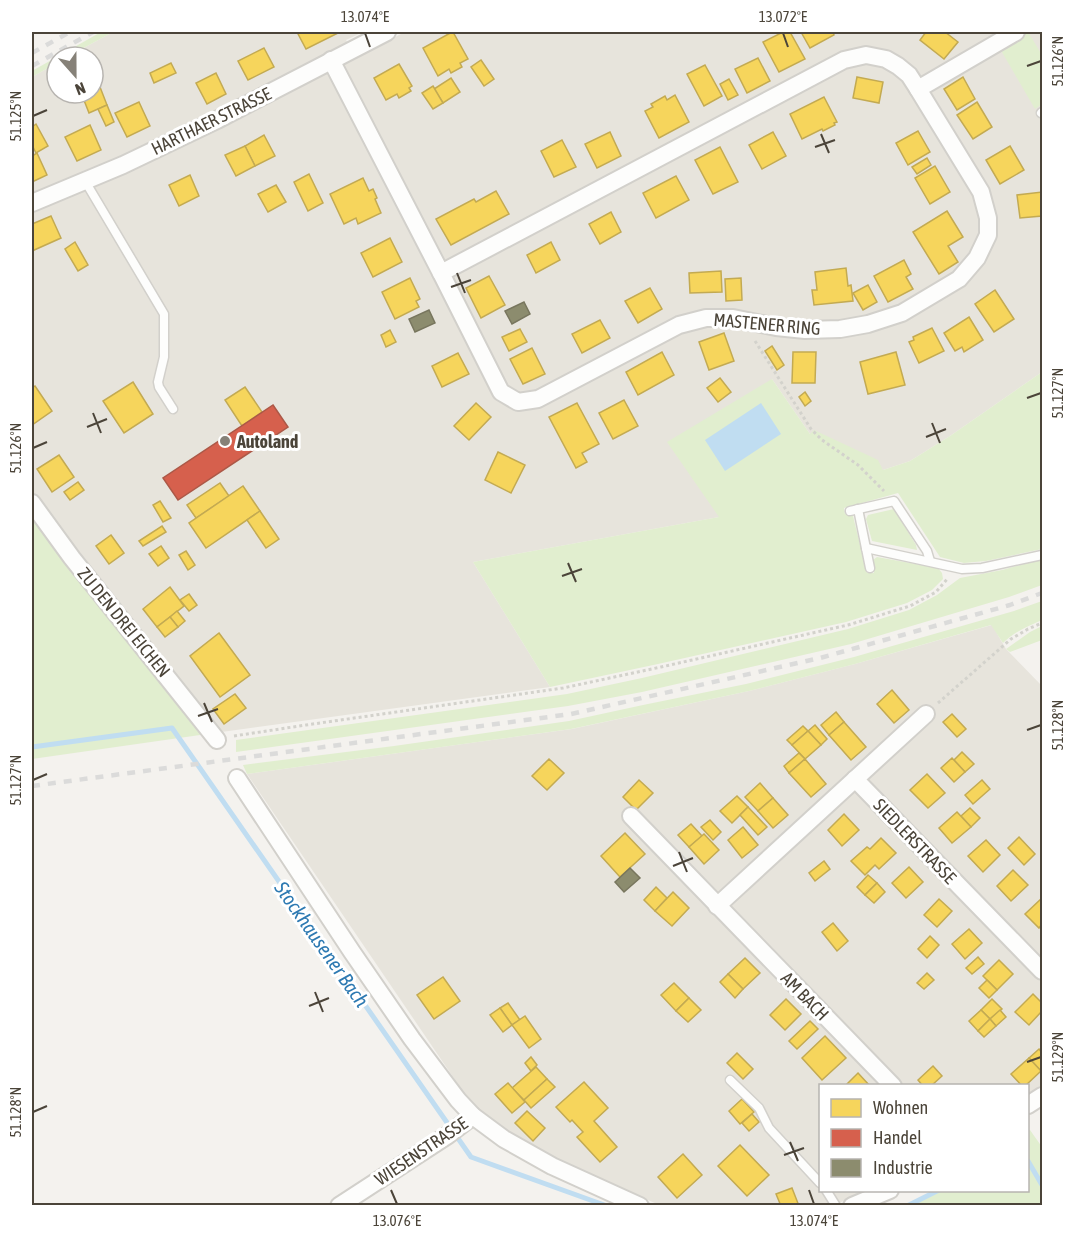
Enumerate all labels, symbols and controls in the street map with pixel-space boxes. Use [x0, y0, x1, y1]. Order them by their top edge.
text: 13.074°E [341, 8, 390, 25]
text: 13.072°E [759, 8, 808, 25]
text: 51.126°N [1049, 36, 1066, 86]
north arrow [45, 45, 105, 105]
text: N [73, 79, 88, 99]
street label: HARTHAER STRASSE [148, 83, 275, 159]
text: 51.125°N [7, 91, 24, 141]
street label: MASTENER RING [713, 309, 821, 339]
text: 51.127°N [1049, 368, 1066, 418]
text: 51.126°N [7, 423, 24, 473]
place label: Autoland [236, 431, 298, 452]
marker: Autoland [218, 434, 232, 448]
street label: ZU DEN DREI EICHEN [73, 563, 175, 681]
text: 51.128°N [1049, 700, 1066, 750]
text: 51.127°N [7, 755, 24, 805]
street label: SIEDLERSTRASSE [869, 794, 961, 888]
water label: Stockhausener Bach [270, 876, 374, 1011]
street label: AM BACH [777, 967, 833, 1025]
text: 51.129°N [1049, 1032, 1066, 1082]
legend [819, 1084, 1029, 1192]
text: 51.128°N [7, 1087, 24, 1137]
text: Wohnen [873, 1097, 928, 1118]
street label: WIESENSTRASSE [371, 1112, 472, 1190]
text: Handel [873, 1127, 922, 1148]
text: Industrie [873, 1157, 933, 1178]
text: 13.076°E [373, 1212, 422, 1229]
text: 13.074°E [790, 1212, 839, 1229]

